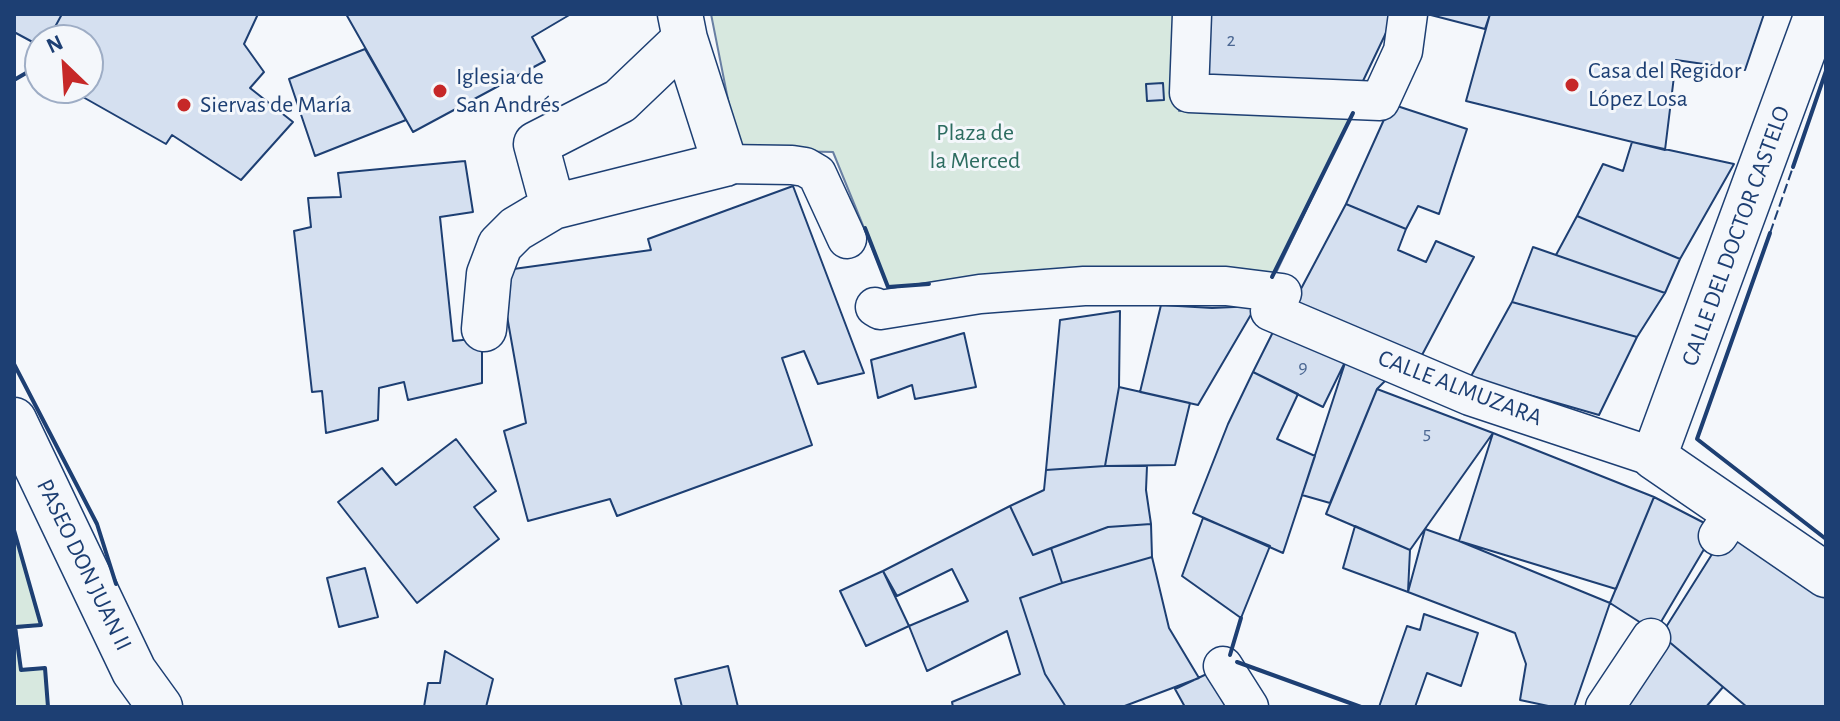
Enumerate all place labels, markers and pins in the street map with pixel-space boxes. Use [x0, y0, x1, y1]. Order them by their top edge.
place label: Casa del Regidor López Losa [1588, 57, 1741, 113]
place label: Iglesia de San Andrés [456, 63, 560, 119]
marker: Casa del Regidor López Losa [1563, 76, 1581, 94]
marker: Iglesia de San Andrés [431, 82, 449, 100]
place label: Siervas de María [200, 91, 352, 119]
marker: Siervas de María [175, 96, 193, 114]

